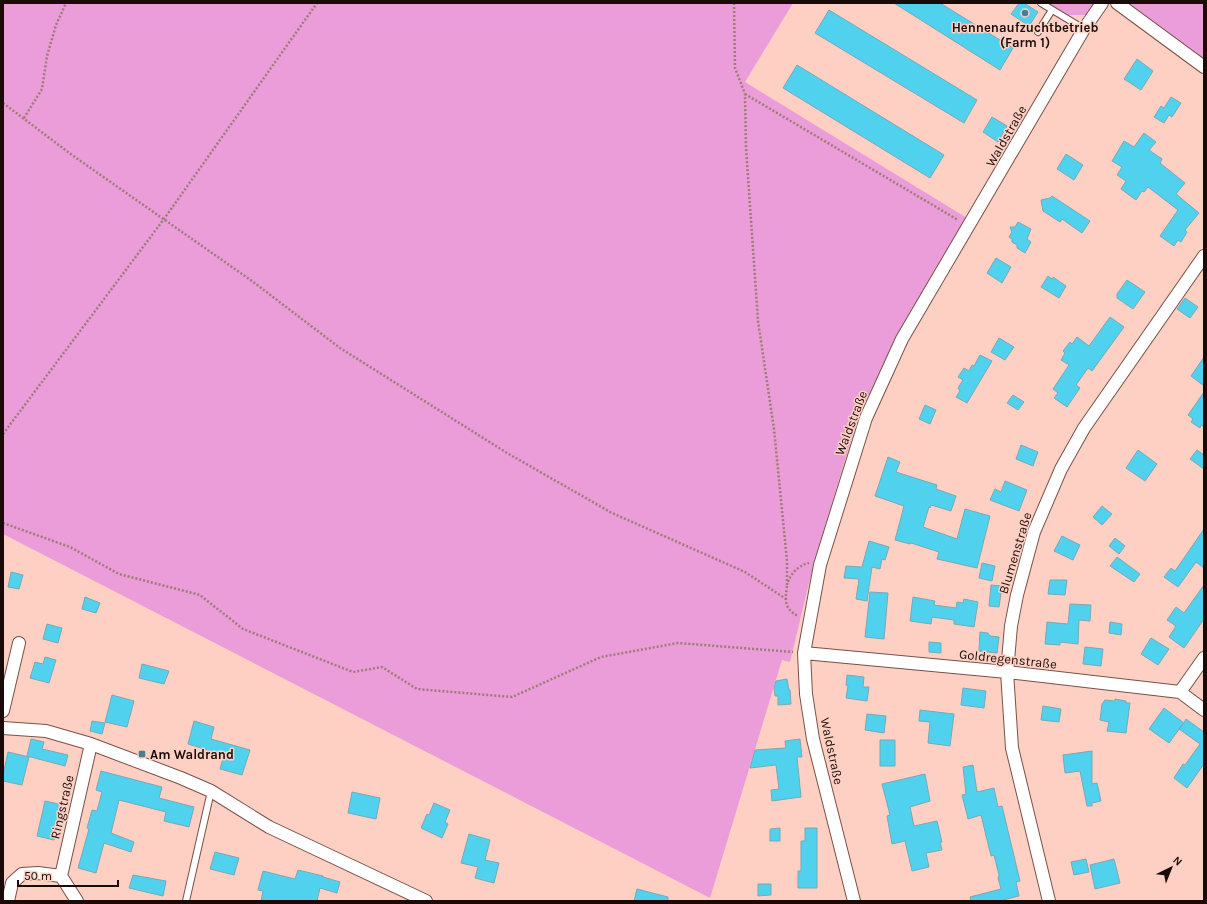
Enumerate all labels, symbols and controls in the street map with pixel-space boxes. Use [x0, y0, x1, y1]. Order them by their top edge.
marker: Hennenaufzuchtbetrieb (Farm 1) [1020, 8, 1030, 18]
place label: Hennenaufzuchtbetrieb (Farm 1) [952, 20, 1098, 50]
street label: Waldstraße [983, 103, 1030, 169]
street label: Waldstraße [832, 388, 870, 457]
street label: Blumenstraße [995, 510, 1035, 596]
street label: Goldregenstraße [958, 646, 1058, 672]
street label: Waldstraße [818, 716, 846, 786]
place label: Am Waldrand [150, 747, 234, 762]
marker: Am Waldrand [137, 749, 147, 759]
street label: Ringstraße [47, 773, 77, 840]
north arrow [1151, 848, 1191, 888]
text: N [1170, 854, 1185, 868]
scale bar [18, 862, 118, 888]
text: 50 m [24, 869, 52, 883]

